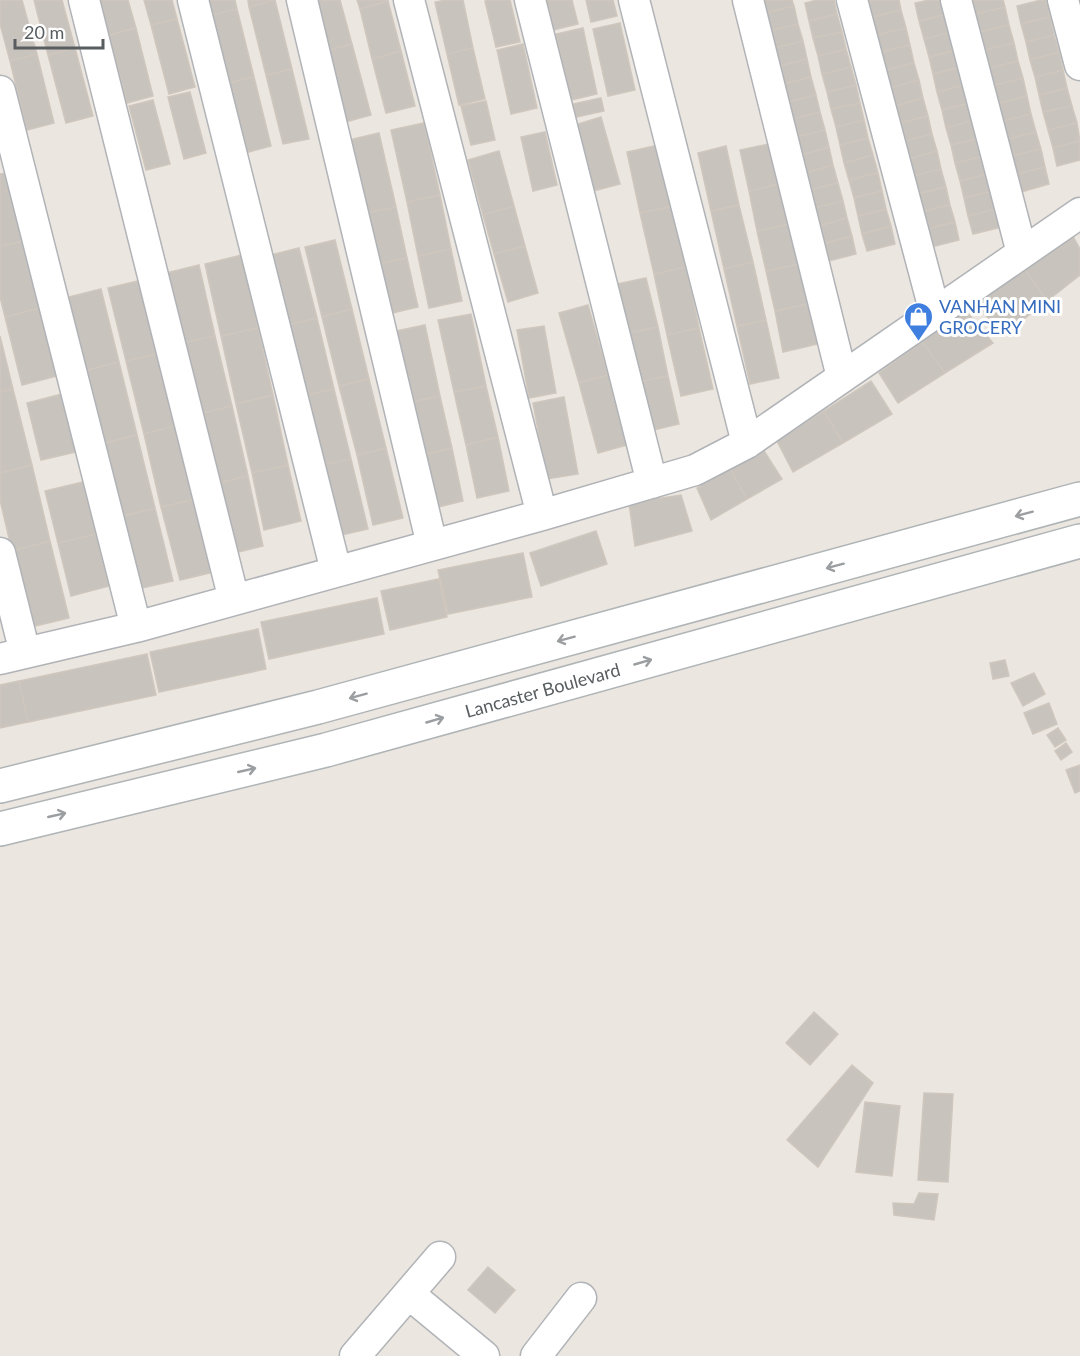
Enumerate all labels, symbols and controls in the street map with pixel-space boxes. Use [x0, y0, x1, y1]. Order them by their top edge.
scale bar [15, 12, 104, 50]
text: 20 m [24, 21, 64, 43]
place label: VANHAN MINI GROCERY [939, 295, 1061, 338]
shop icon: VANHAN MINI GROCERY [902, 300, 934, 342]
one-way arrow [1014, 509, 1033, 521]
one-way arrow [826, 560, 845, 572]
one-way arrow [557, 634, 576, 645]
one-way arrow [633, 656, 652, 667]
street label: Lancaster Boulevard [462, 658, 622, 722]
one-way arrow [349, 691, 368, 702]
one-way arrow [425, 714, 444, 725]
one-way arrow [237, 763, 256, 775]
one-way arrow [47, 808, 66, 820]

